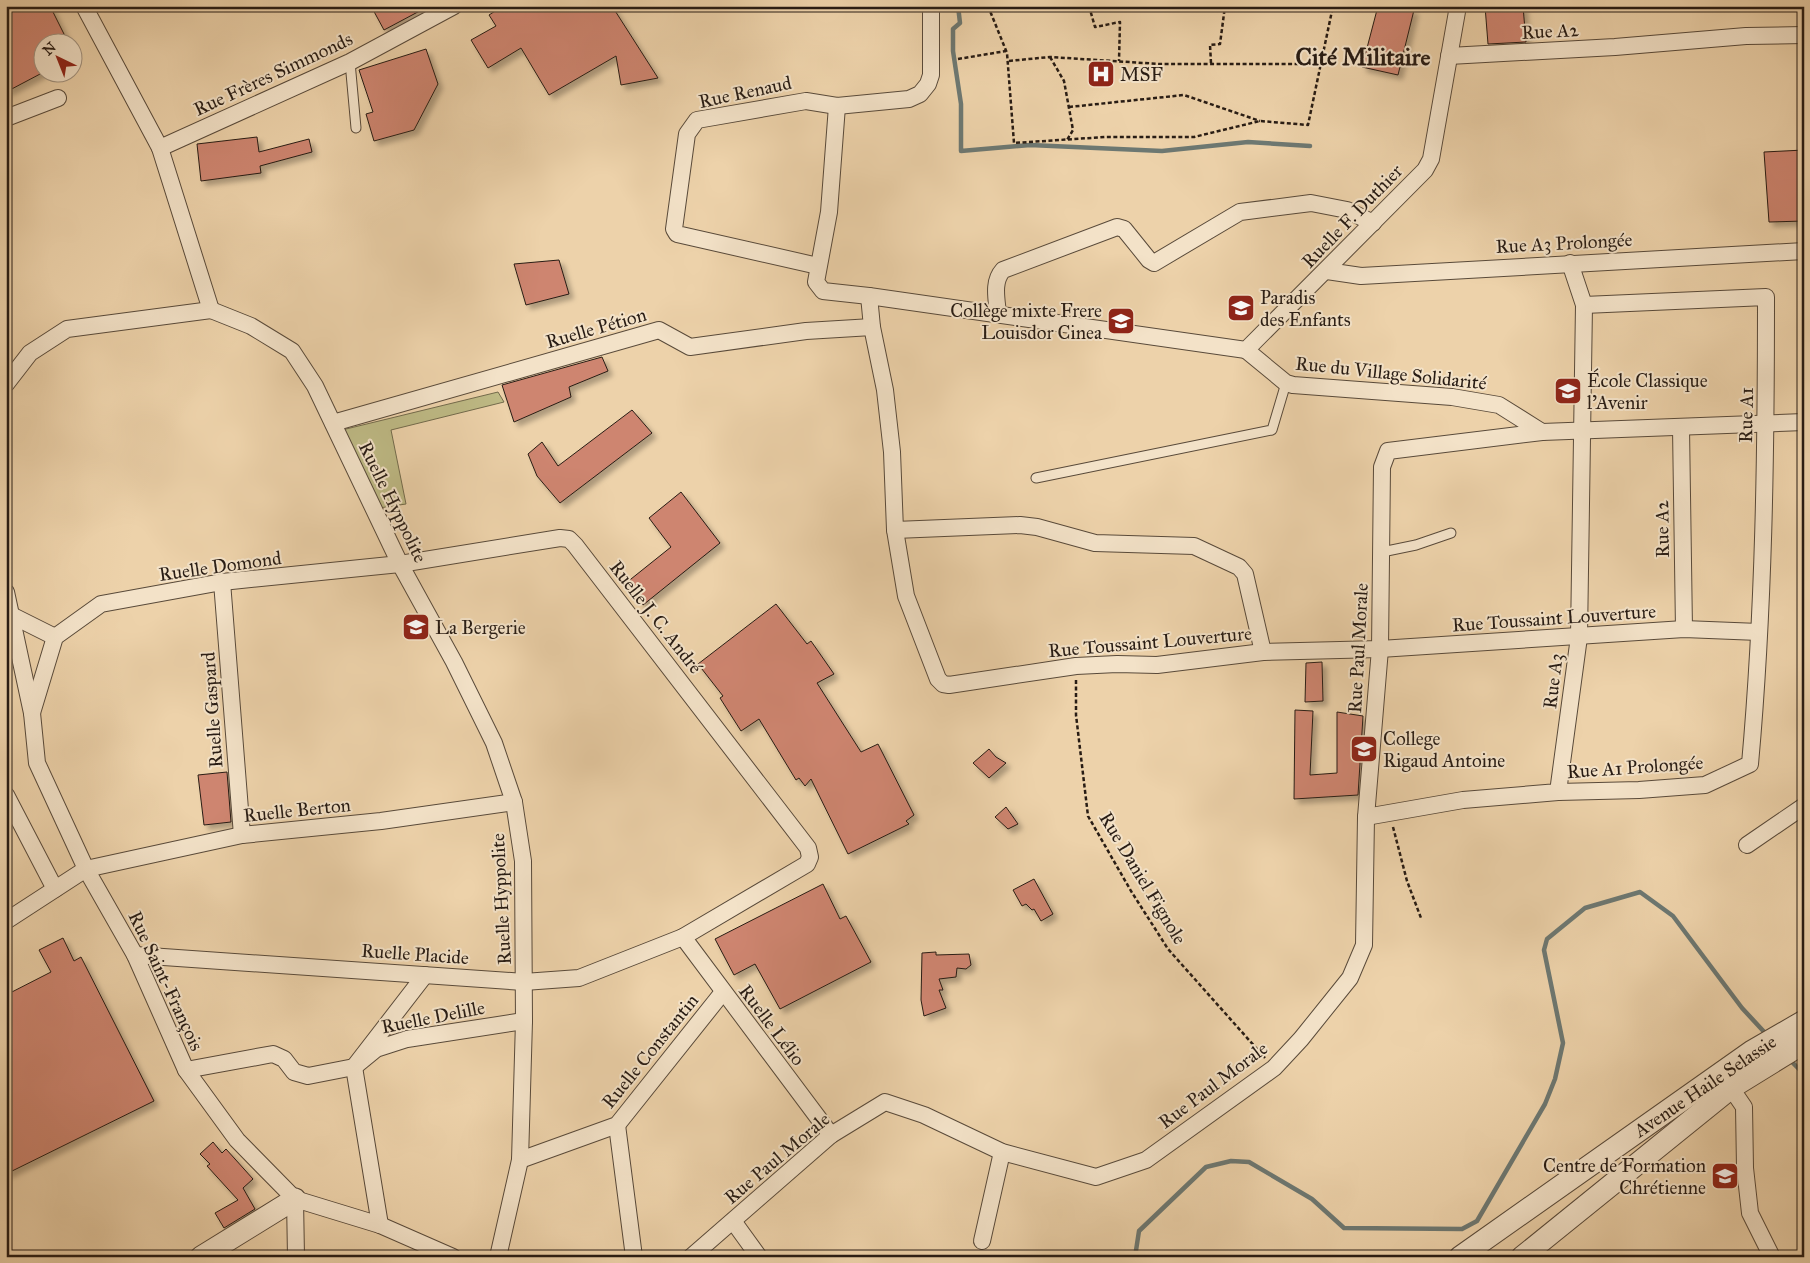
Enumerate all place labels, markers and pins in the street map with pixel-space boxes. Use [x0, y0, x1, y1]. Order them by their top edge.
hospital icon: MSF [1086, 59, 1116, 89]
place label: MSF [1120, 63, 1164, 86]
place label: Paradis des Enfants [1260, 286, 1351, 331]
school or university icon: Paradis des Enfants [1226, 293, 1256, 323]
place label: Collège mixte Frere Louisdor Cinea [950, 299, 1103, 344]
school or university icon: Collège mixte Frere Louisdor Cinea [1106, 306, 1136, 336]
place label: École Classique l'Avenir [1587, 368, 1708, 414]
school or university icon: École Classique l'Avenir [1553, 376, 1583, 406]
school or university icon: La Bergerie [401, 612, 431, 642]
place label: La Bergerie [435, 616, 526, 640]
place label: College Rigaud Antoine [1383, 727, 1505, 773]
school or university icon: College Rigaud Antoine [1349, 734, 1379, 764]
place label: Centre de Formation Chrétienne [1543, 1154, 1706, 1199]
school or university icon: Centre de Formation Chrétienne [1710, 1161, 1740, 1191]

